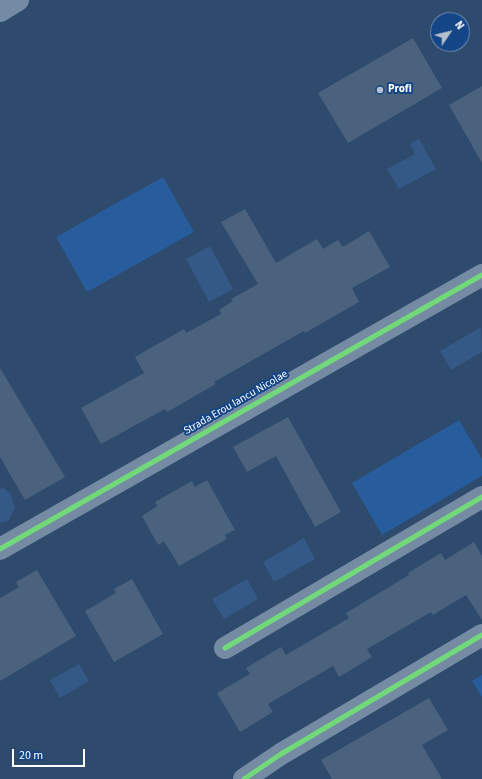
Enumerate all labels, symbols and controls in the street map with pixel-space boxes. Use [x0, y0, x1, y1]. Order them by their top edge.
north arrow [430, 12, 470, 52]
text: N [451, 18, 468, 33]
place label: Profi [388, 83, 412, 97]
marker: Profi [375, 85, 385, 95]
street label: Strada Erou Iancu Nicolae [182, 368, 290, 438]
scale bar [14, 741, 87, 767]
text: 20 m [19, 747, 43, 764]

